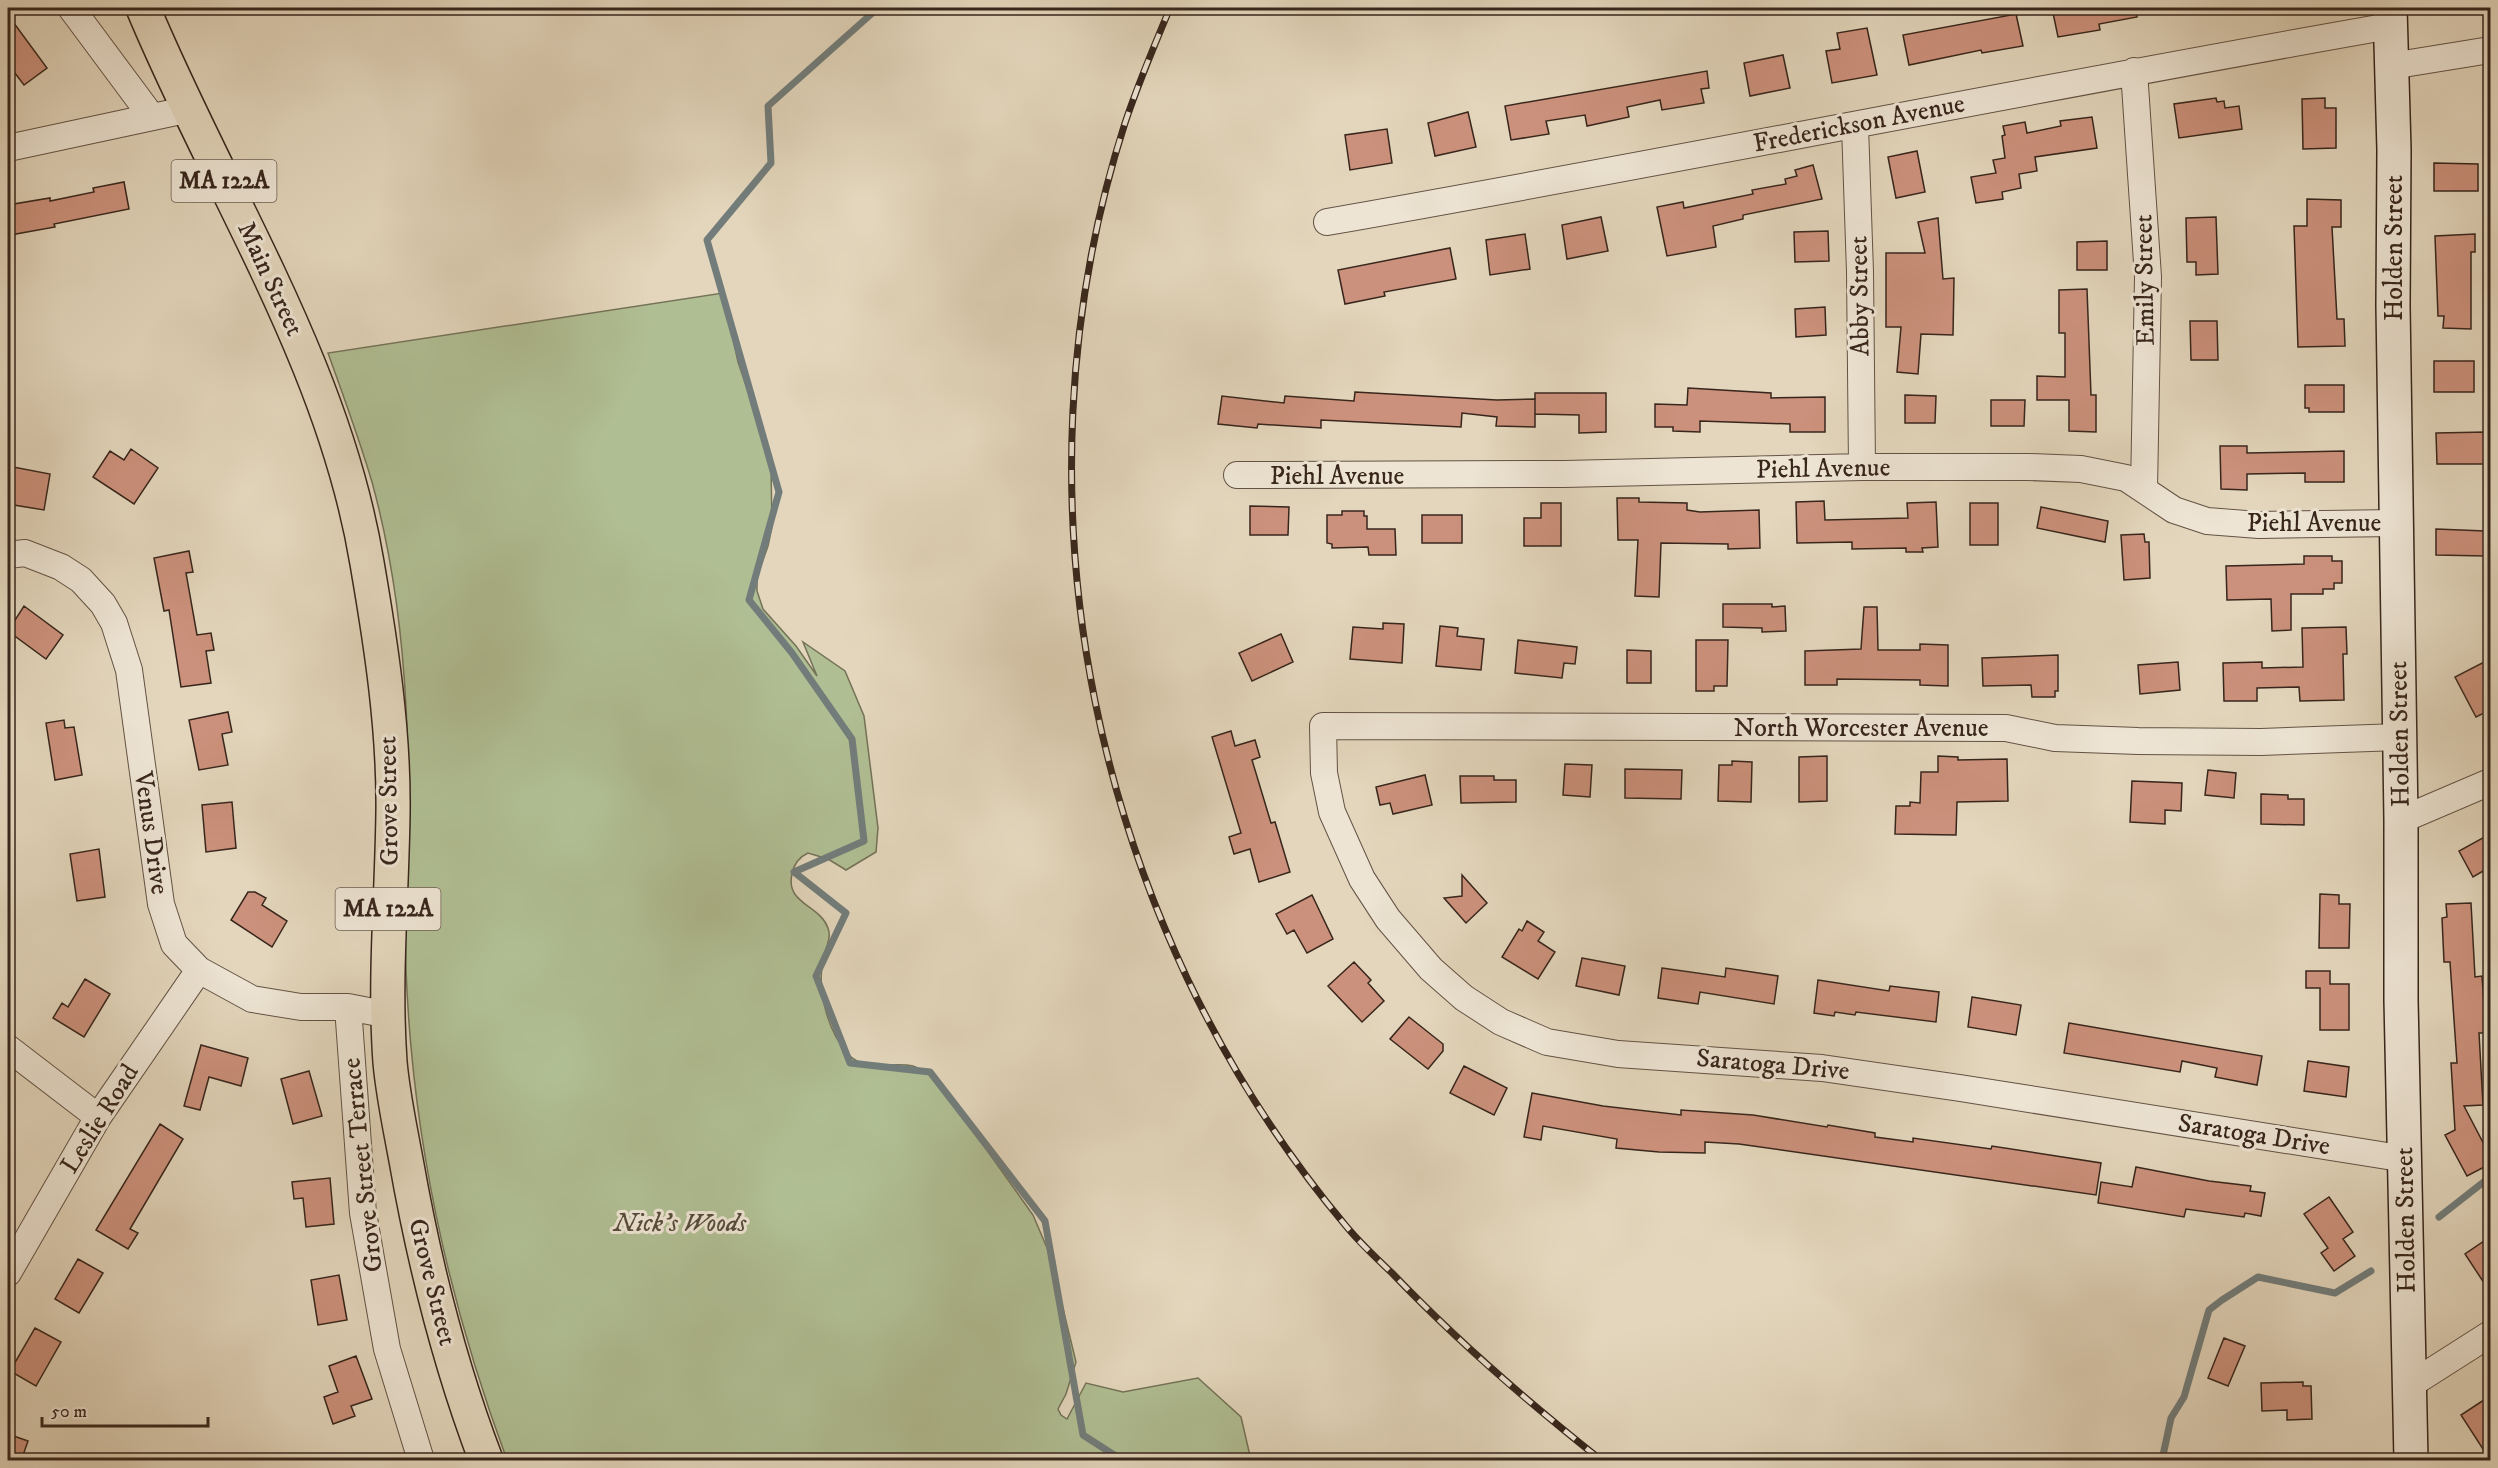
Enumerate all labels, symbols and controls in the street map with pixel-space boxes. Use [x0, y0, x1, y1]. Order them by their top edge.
street label: Frederickson Avenue [1750, 87, 1968, 161]
road number: MA 122A [172, 160, 276, 202]
street label: Holden Street [2378, 175, 2411, 321]
street label: Emily Street [2127, 214, 2163, 346]
street label: Main Street [229, 217, 311, 341]
street label: Abby Street [1842, 236, 1878, 356]
street label: Piehl Avenue [1755, 451, 1891, 487]
street label: Piehl Avenue [1270, 460, 1404, 493]
street label: Piehl Avenue [2247, 507, 2381, 540]
street label: Holden Street [2382, 661, 2418, 807]
street label: North Worcester Avenue [1733, 712, 1989, 745]
street label: Grove Street [371, 736, 407, 866]
street label: Venus Drive [126, 768, 176, 897]
road number: MA 122A [336, 888, 440, 930]
street label: Saratoga Drive [1695, 1042, 1851, 1088]
street label: Grove Street Terrace [335, 1056, 391, 1274]
street label: Leslie Road [53, 1058, 147, 1180]
street label: Saratoga Drive [2176, 1107, 2332, 1163]
street label: Holden Street [2388, 1147, 2424, 1293]
park label: Nick's Woods [612, 1207, 747, 1240]
street label: Grove Street [400, 1215, 464, 1349]
scale bar [42, 1390, 208, 1428]
text: 50 m [51, 1401, 87, 1423]

